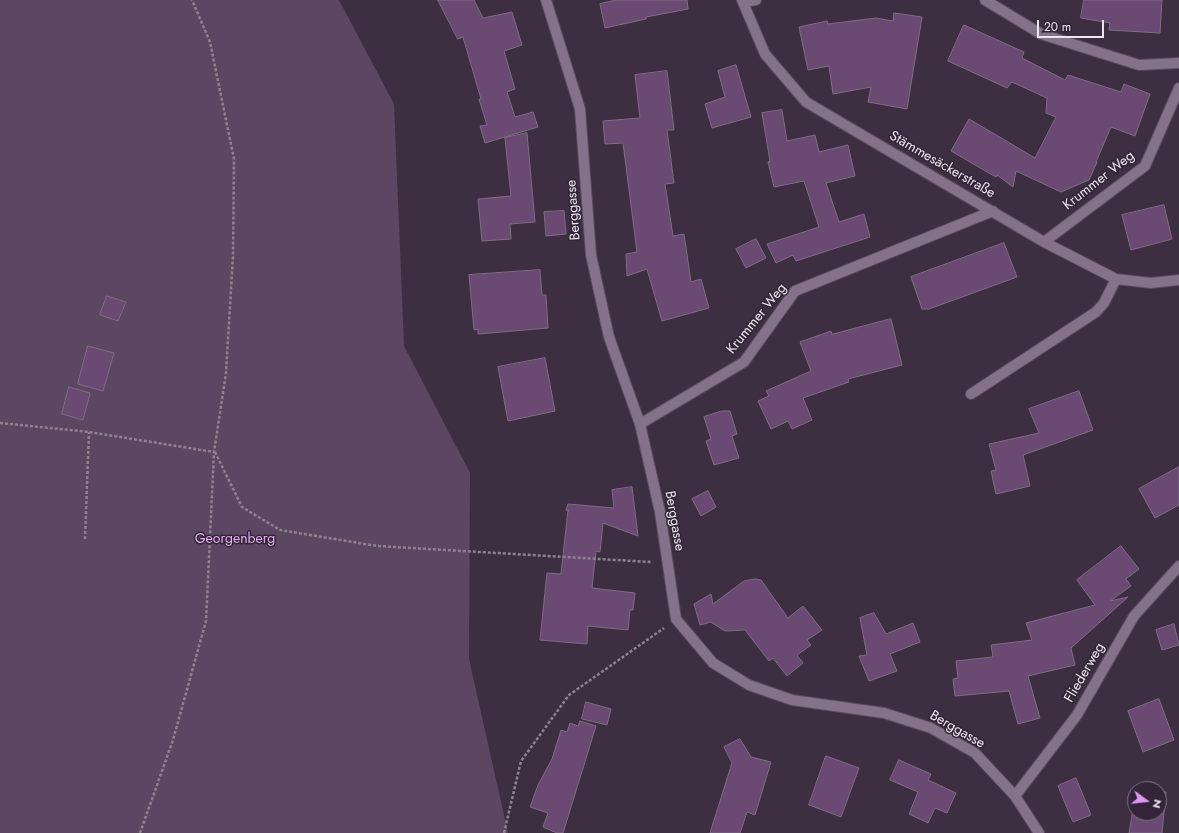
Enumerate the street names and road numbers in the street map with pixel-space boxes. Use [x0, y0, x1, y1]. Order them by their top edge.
street label: Stämmesäckerstraße [886, 128, 998, 202]
street label: Krummer Weg [1060, 148, 1138, 214]
street label: Berggasse [563, 179, 585, 241]
street label: Krummer Weg [723, 280, 791, 358]
street label: Berggasse [660, 490, 688, 552]
street label: Fliederweg [1061, 640, 1109, 706]
street label: Berggasse [926, 708, 988, 752]

